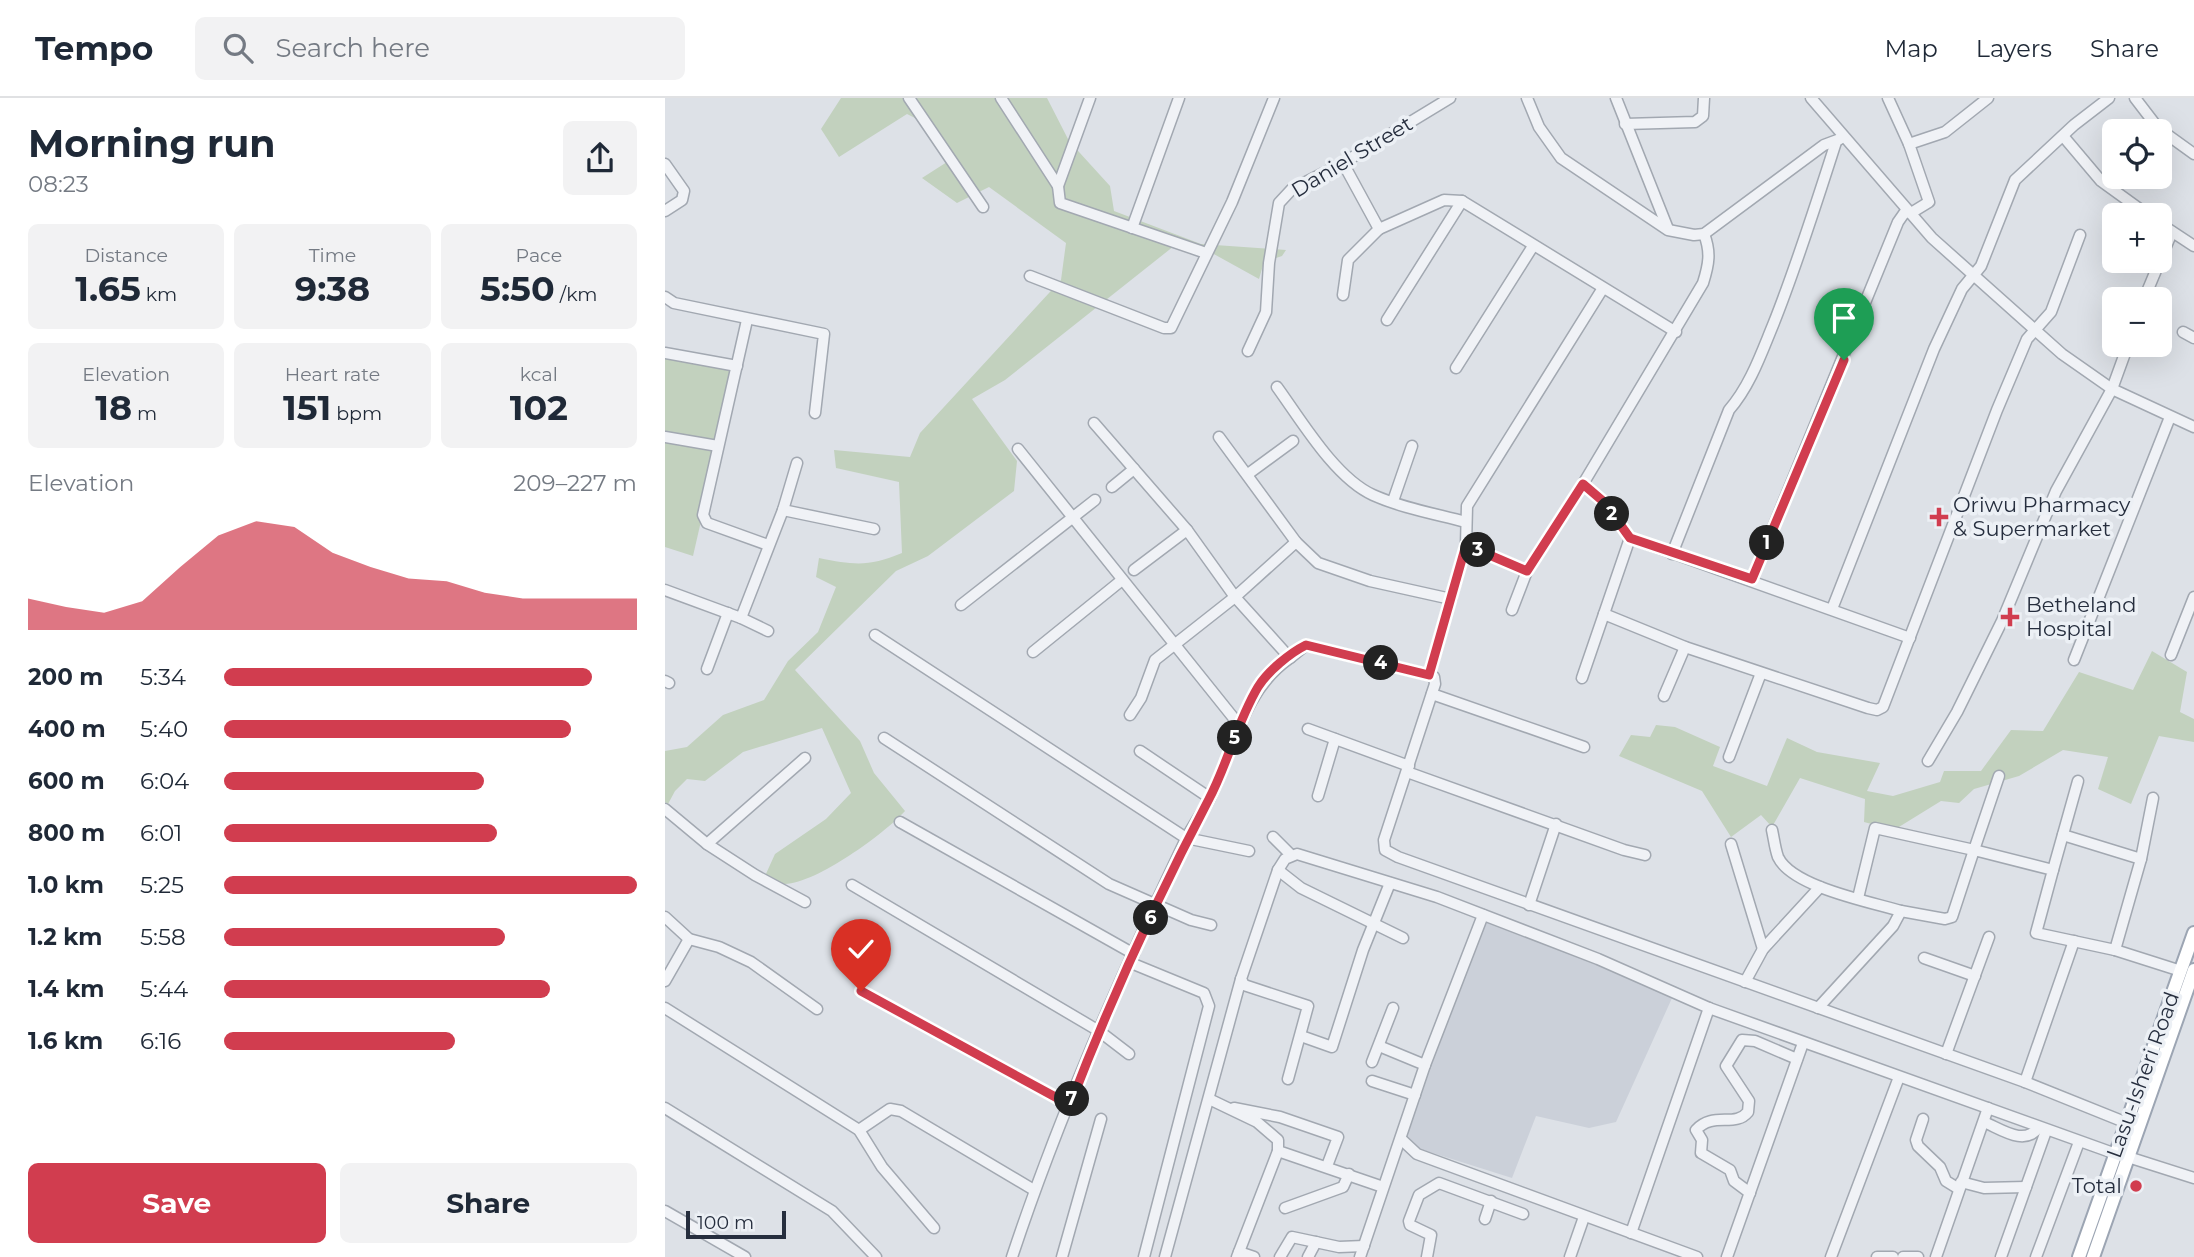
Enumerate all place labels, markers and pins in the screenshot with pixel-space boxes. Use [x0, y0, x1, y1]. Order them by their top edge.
pin [1814, 288, 1874, 360]
place label: Oriwu Pharmacy & Supermarket [1953, 492, 2131, 541]
pin: 2 [1595, 496, 1629, 532]
marker: Oriwu Pharmacy & Supermarket [1931, 509, 1947, 525]
pin: 1 [1749, 526, 1785, 560]
pin: 3 [1461, 532, 1495, 568]
place label: Betheland Hospital [2026, 592, 2136, 641]
marker: Betheland Hospital [2000, 607, 2020, 627]
pin: 4 [1363, 646, 1399, 680]
pin: 5 [1217, 720, 1253, 756]
pin: 6 [1133, 900, 1169, 936]
pin [831, 919, 891, 991]
pin: 7 [1055, 1082, 1089, 1116]
place label: Total [2072, 1173, 2122, 1198]
marker: Total [2128, 1178, 2144, 1194]

